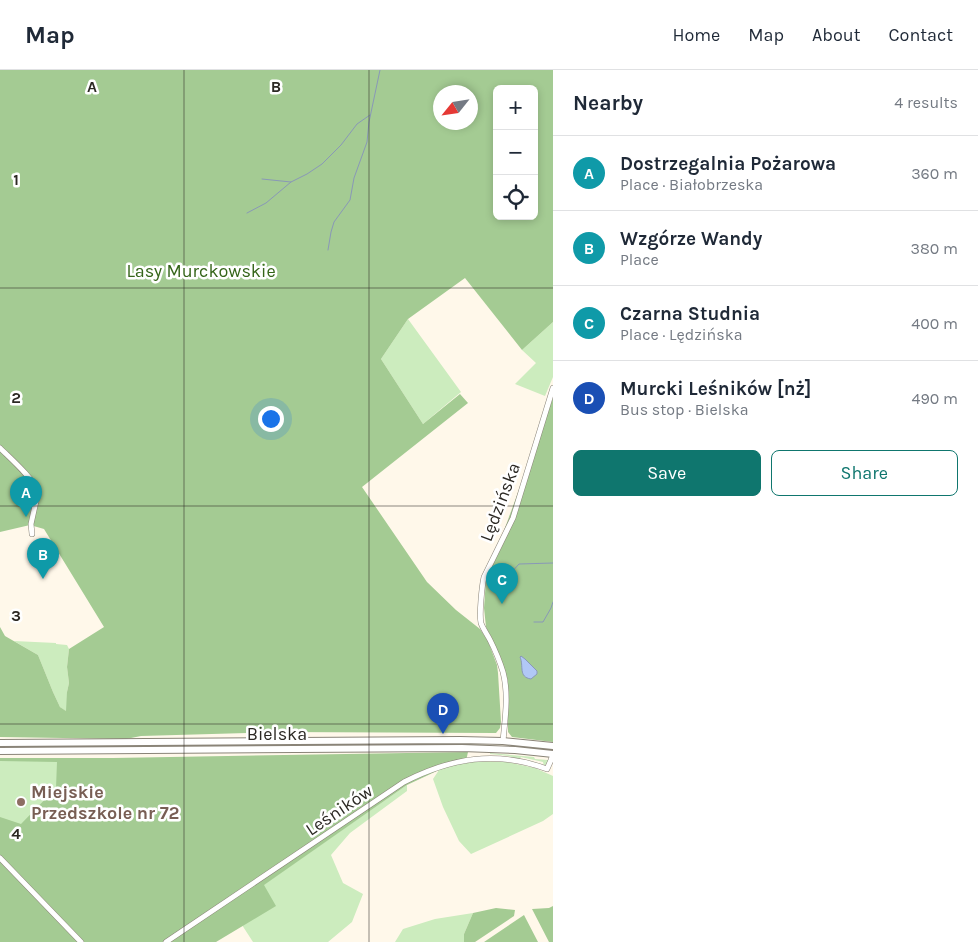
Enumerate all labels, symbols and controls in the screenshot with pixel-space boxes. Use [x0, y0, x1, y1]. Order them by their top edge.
text: Map [25, 21, 75, 49]
text: Home [672, 24, 720, 46]
text: Map [748, 24, 784, 46]
text: About [812, 24, 861, 46]
text: Contact [889, 24, 953, 46]
text: A [87, 77, 97, 96]
text: B [271, 77, 281, 96]
north arrow [433, 85, 478, 130]
map controls [493, 85, 538, 220]
button: + [493, 85, 538, 130]
text: Nearby [573, 91, 643, 115]
text: 4 results [894, 93, 958, 112]
button: − [493, 130, 538, 175]
text: Dostrzegalnia Pożarowa [620, 153, 836, 175]
text: A [584, 164, 594, 183]
text: 360 m [911, 164, 958, 183]
text: 1 [13, 170, 19, 189]
button: locate [493, 175, 538, 220]
text: Place · Białobrzeska [620, 175, 763, 194]
text: Wzgórze Wandy [620, 228, 762, 250]
text: B [584, 239, 594, 258]
text: 380 m [910, 239, 958, 258]
text: Place [620, 250, 659, 269]
park label: Lasy Murckowskie [126, 260, 276, 282]
text: Czarna Studnia [620, 303, 760, 325]
text: C [584, 314, 594, 333]
text: 400 m [911, 314, 958, 333]
text: Place · Lędzińska [620, 325, 743, 344]
text: Murcki Leśników [nż] [620, 378, 811, 400]
text: 2 [11, 388, 21, 407]
text: D [584, 389, 594, 408]
text: 490 m [912, 389, 958, 408]
text: Bus stop · Bielska [620, 400, 748, 419]
your location [258, 406, 284, 432]
button: Save [573, 450, 761, 496]
button: Share [771, 450, 958, 496]
street label: Lędzińska [475, 459, 525, 545]
pin: A [10, 476, 42, 517]
pin: B [27, 538, 59, 579]
pin: C [486, 563, 518, 604]
text: 3 [11, 606, 21, 625]
pin: D [427, 693, 459, 734]
street label: Bielska [247, 723, 307, 745]
street label: Leśników [301, 780, 377, 840]
place label: Miejskie Przedszkole nr 72 [31, 781, 180, 824]
marker: Miejskie Przedszkole nr 72 [15, 796, 27, 808]
text: 4 [11, 824, 21, 843]

